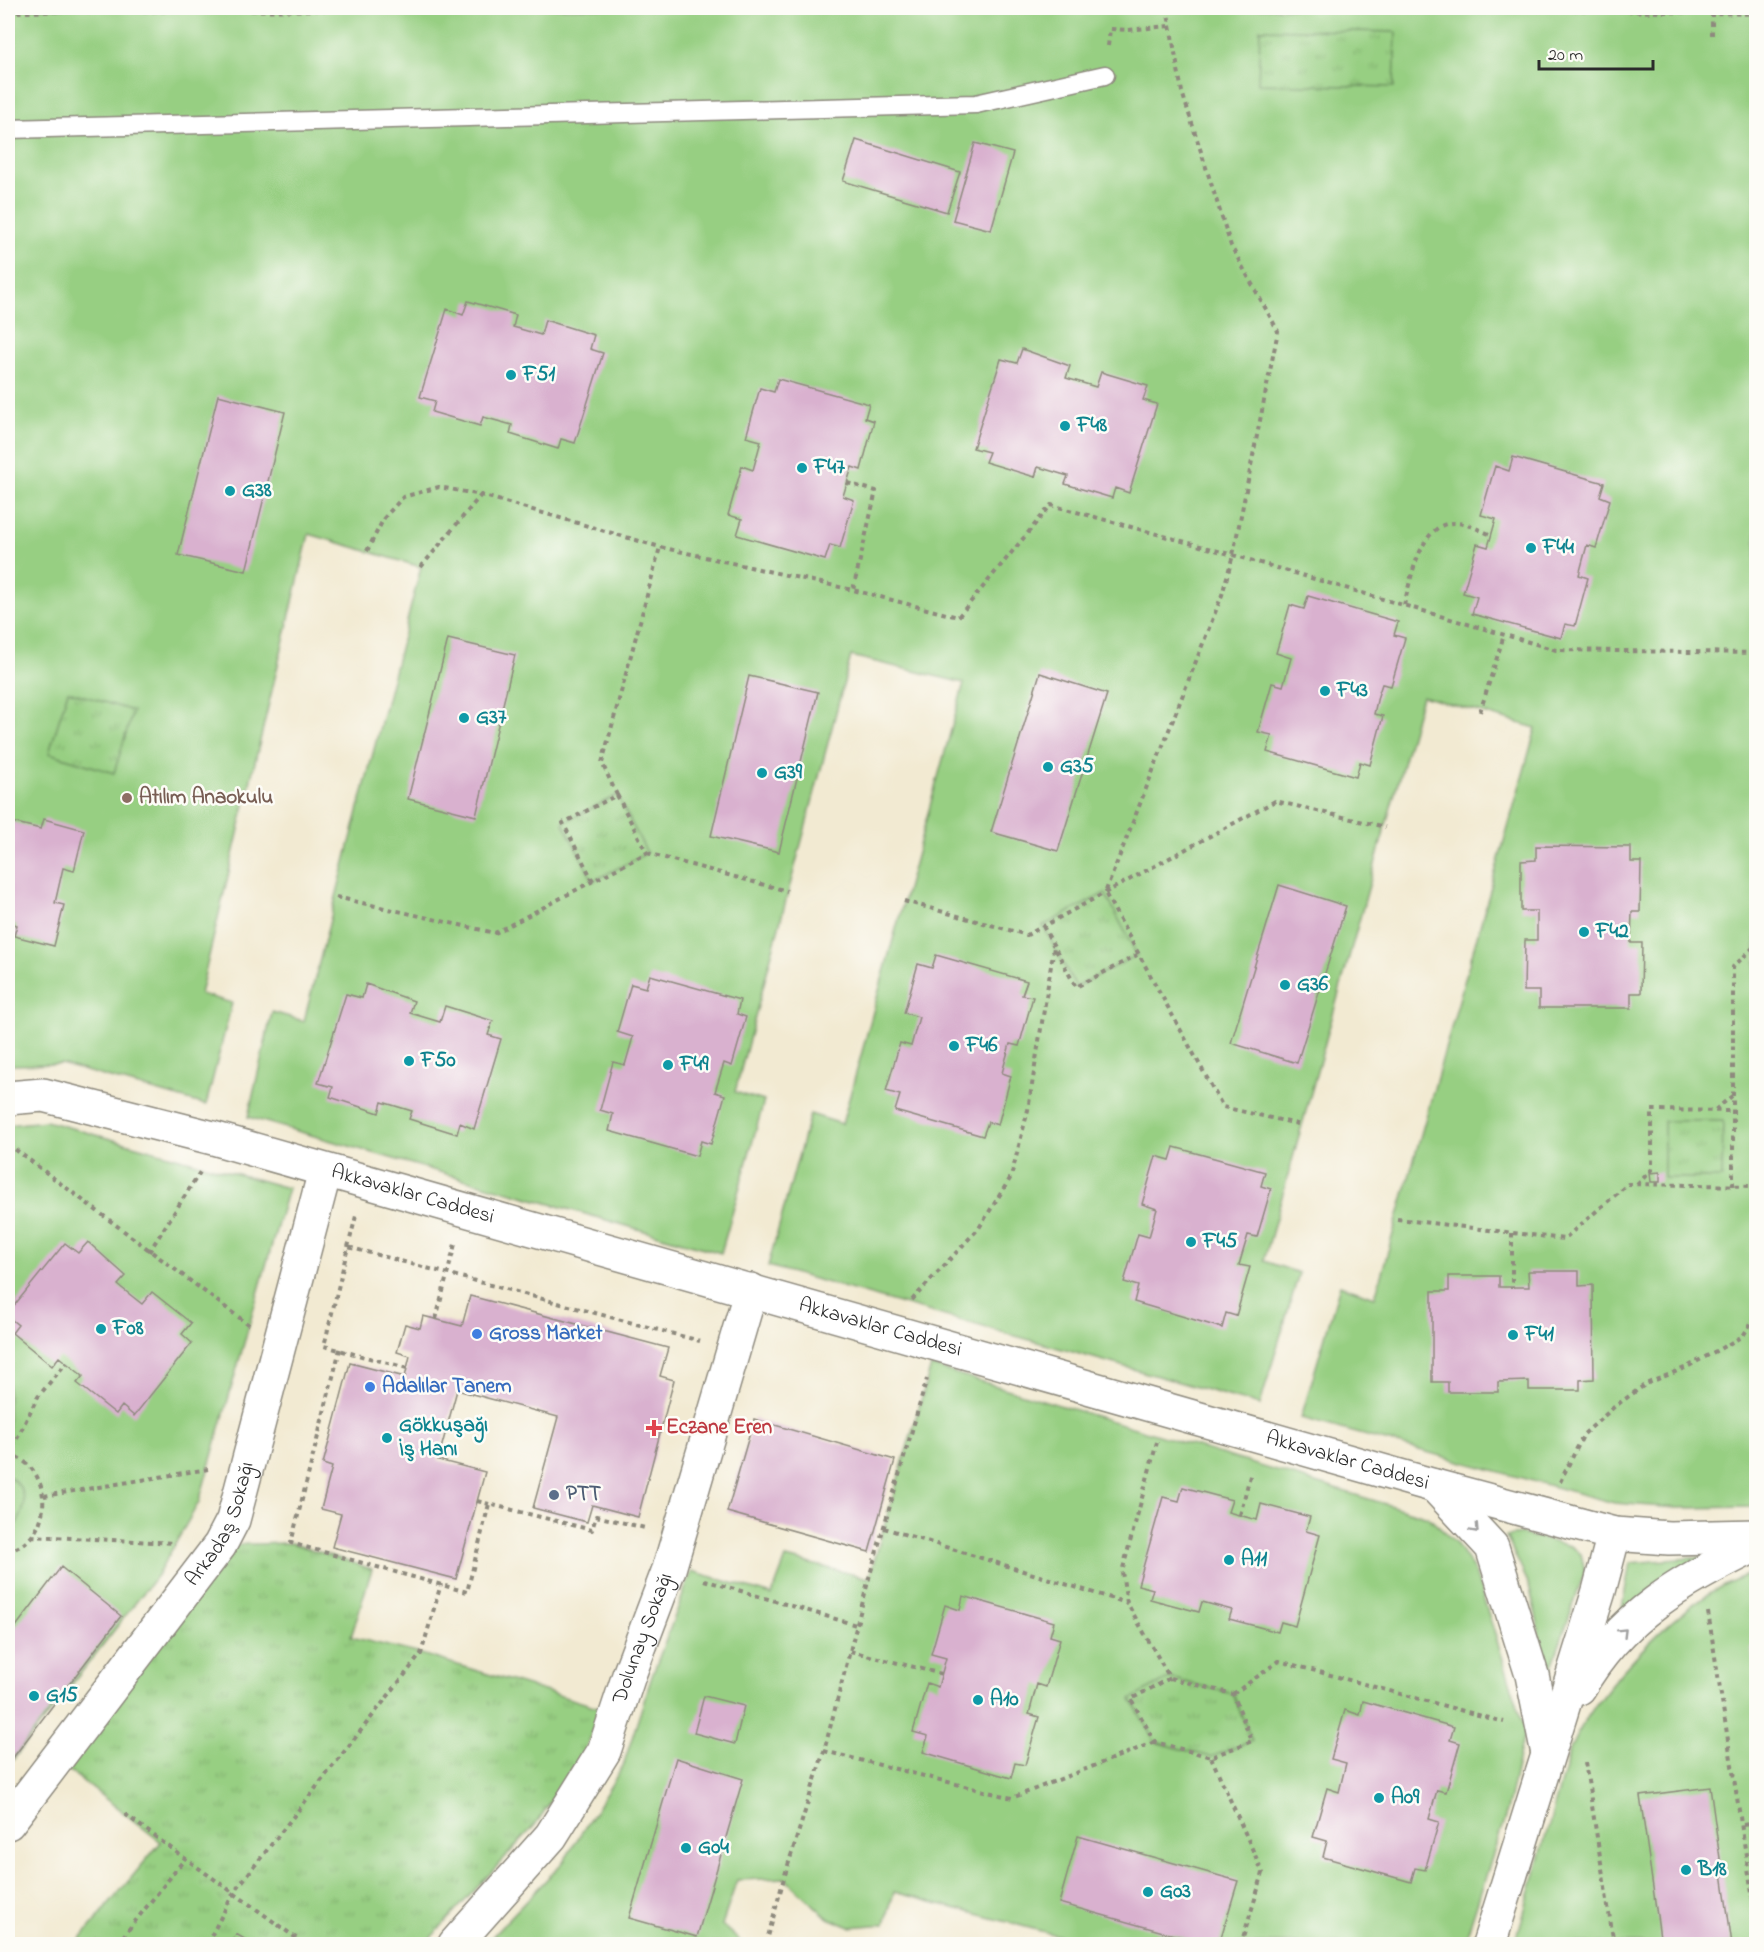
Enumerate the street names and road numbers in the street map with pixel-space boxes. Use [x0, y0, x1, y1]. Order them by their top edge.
street label: Akkavaklar Caddesi [327, 1157, 498, 1232]
street label: Akkavaklar Caddesi [795, 1290, 965, 1365]
street label: Akkavaklar Caddesi [1262, 1424, 1432, 1499]
street label: Arkadaş Sokağı [178, 1459, 264, 1593]
street label: Dolunay Sokağı [605, 1569, 682, 1709]

